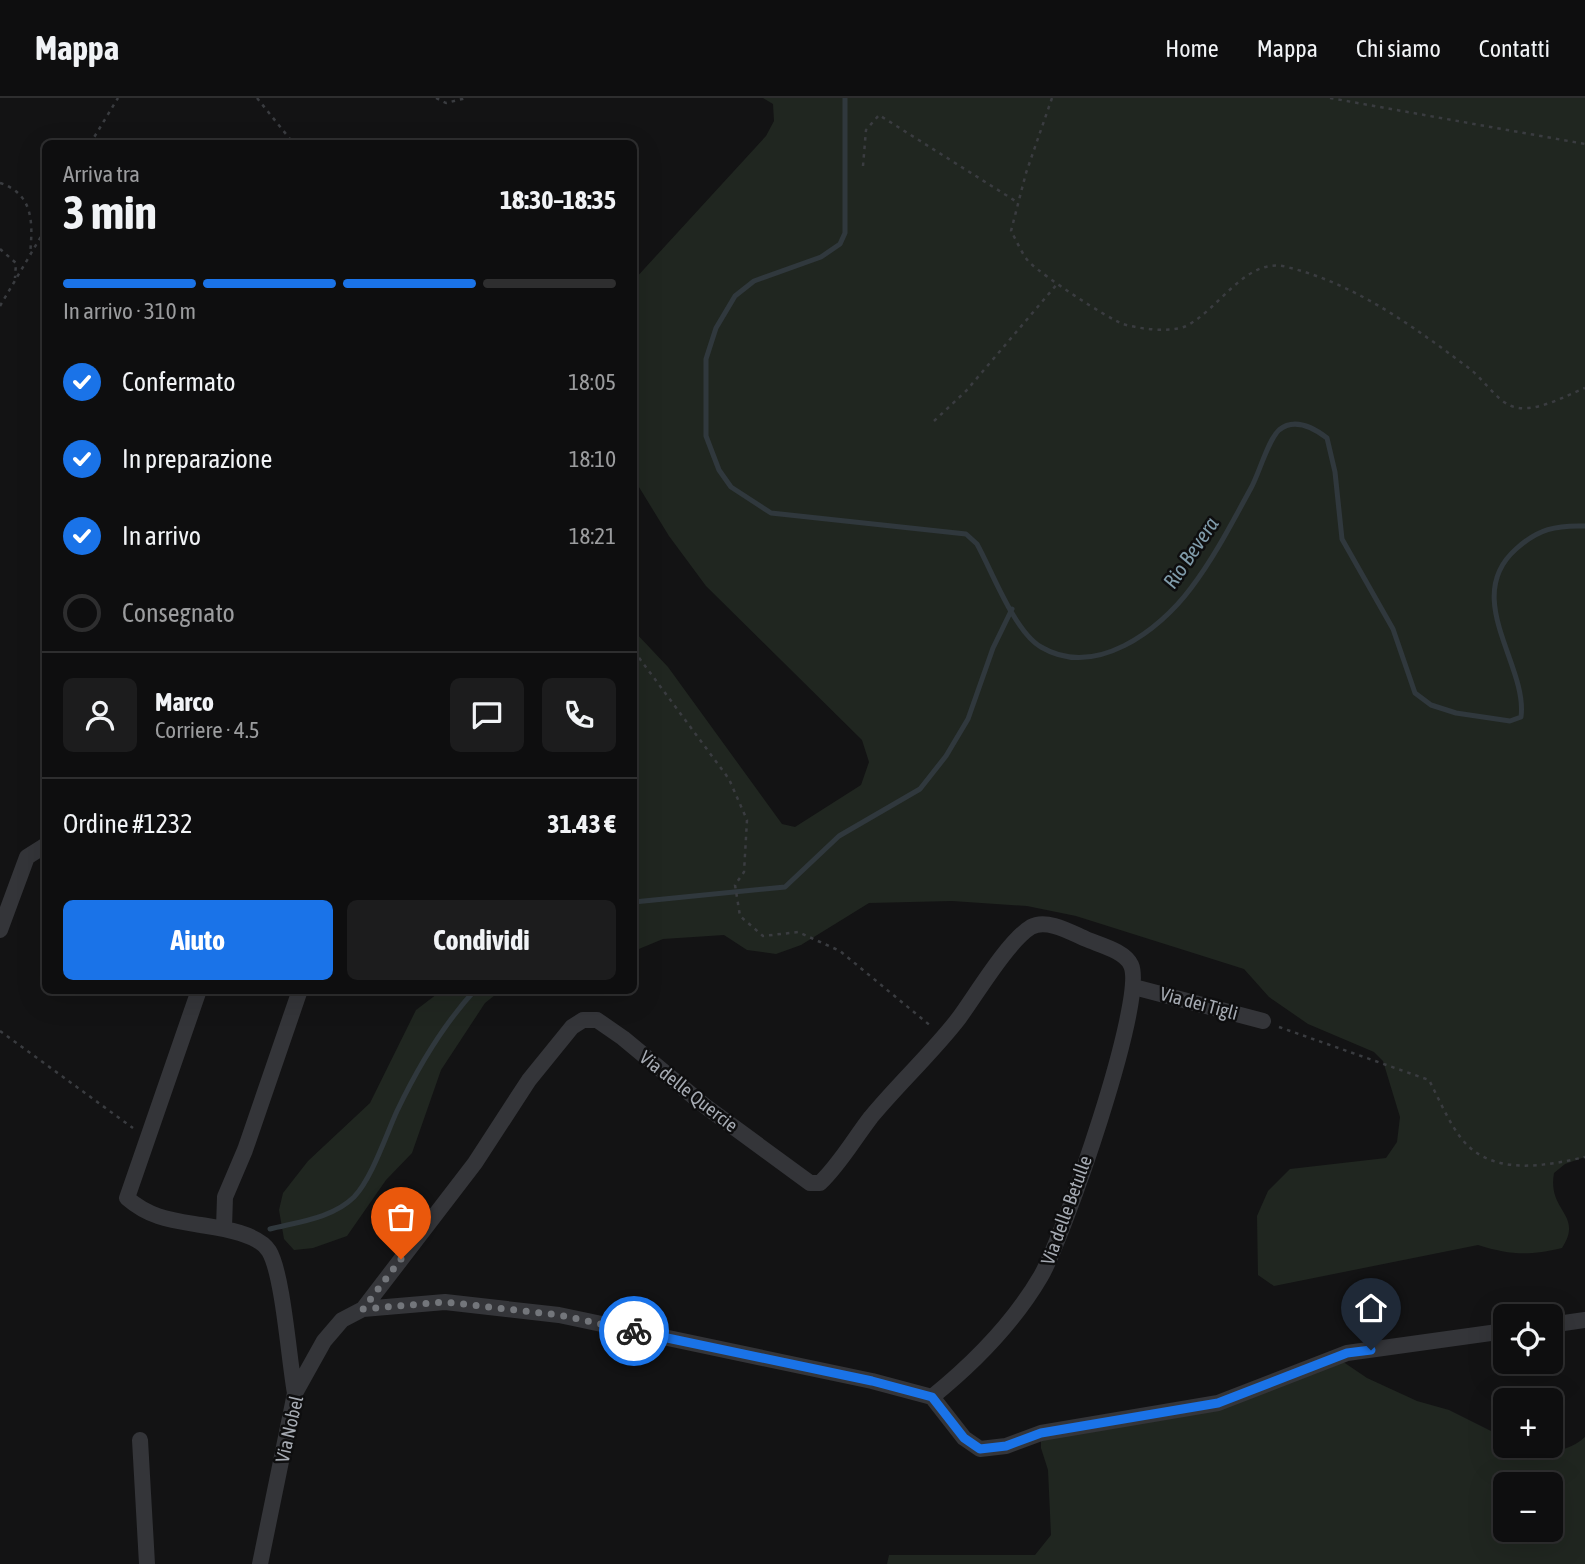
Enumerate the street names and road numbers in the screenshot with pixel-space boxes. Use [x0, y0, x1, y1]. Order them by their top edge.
street label: Via dei Tigli [1158, 982, 1240, 1024]
street label: Via delle Quercie [636, 1046, 742, 1136]
street label: Via delle Betulle [1036, 1152, 1096, 1268]
street label: Via Nobel [271, 1393, 307, 1465]

